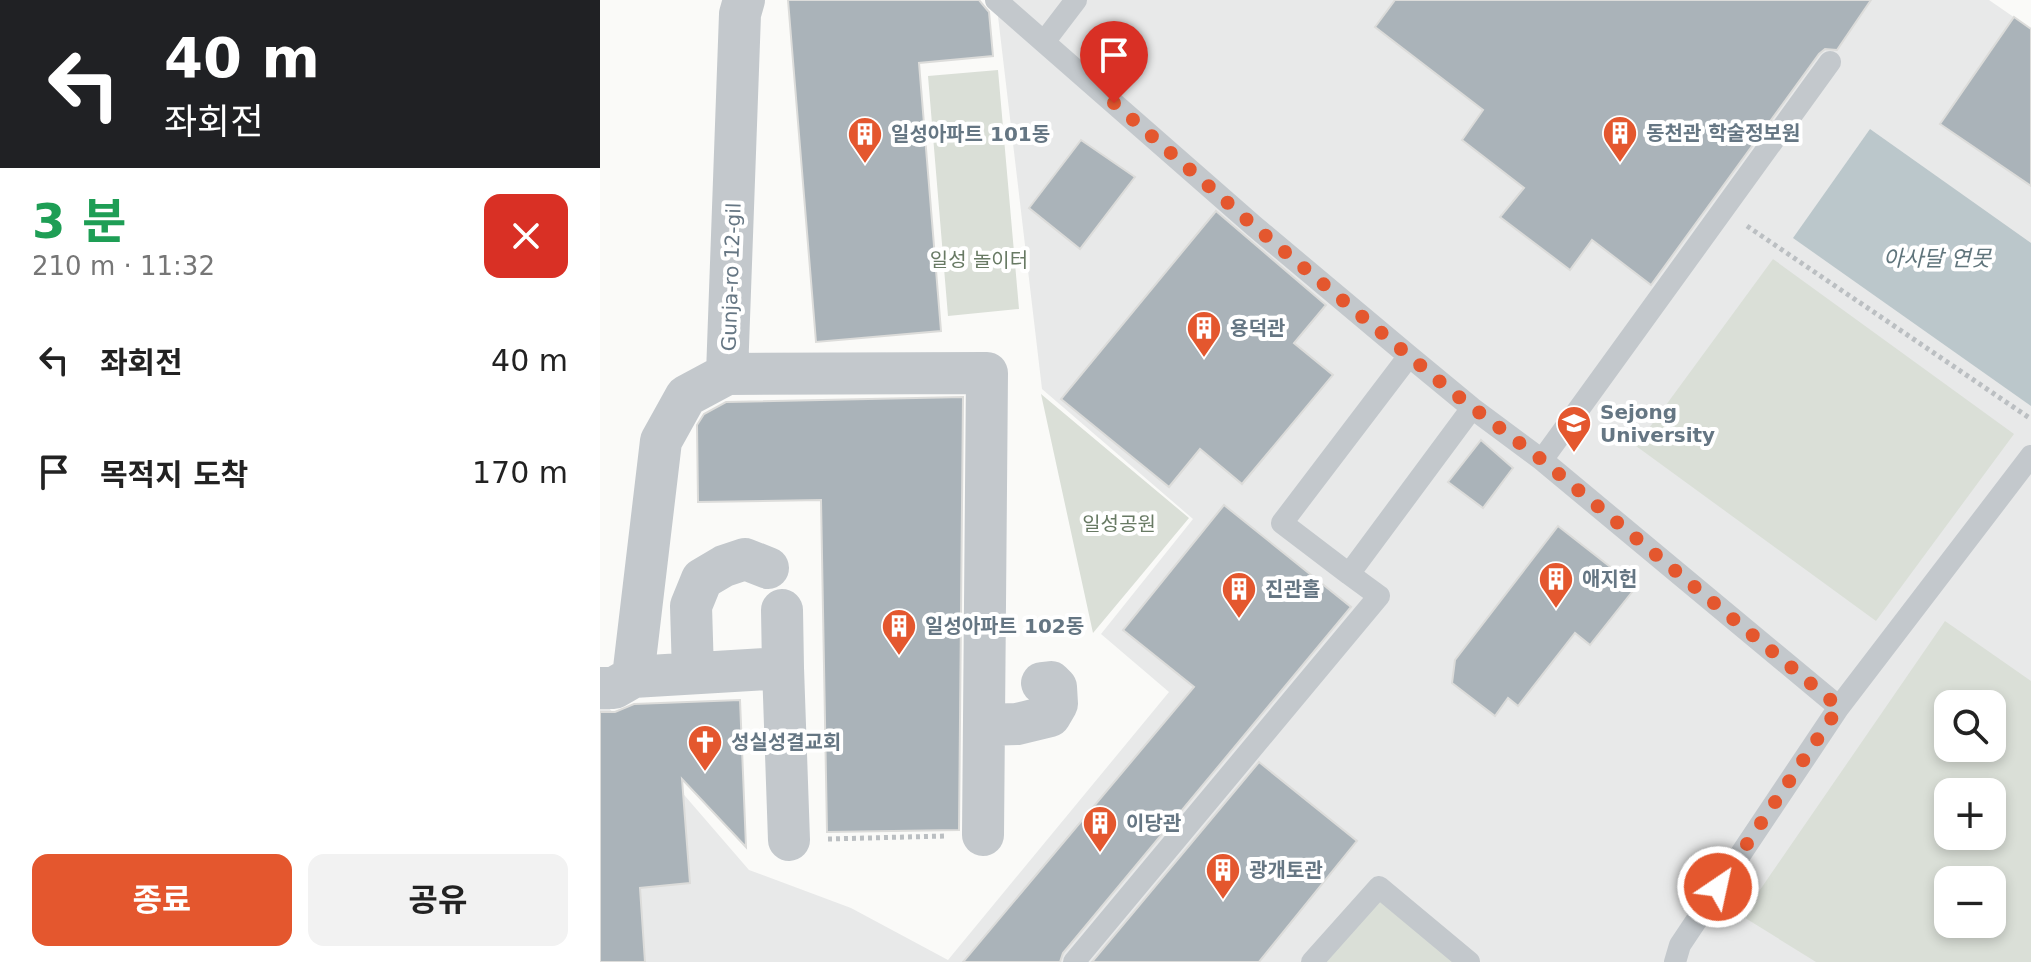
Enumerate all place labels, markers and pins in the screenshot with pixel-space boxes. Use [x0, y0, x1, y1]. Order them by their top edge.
pin [1080, 21, 1148, 103]
building icon: 동천관 학술정보원 [1601, 114, 1639, 164]
building icon: 일성아파트 101동 [846, 115, 884, 165]
place label: 동천관 학술정보원 [1646, 121, 1800, 145]
place label: 일성아파트 101동 [891, 122, 1050, 146]
building icon: 용덕관 [1185, 309, 1223, 359]
place label: 용덕관 [1230, 316, 1286, 340]
place label: Sejong University [1600, 400, 1715, 447]
school or university icon: Sejong University [1555, 404, 1593, 454]
building icon: 애지헌 [1537, 560, 1575, 610]
place label: 애지헌 [1582, 567, 1637, 591]
building icon: 진관홀 [1220, 570, 1258, 620]
place label: 진관홀 [1265, 577, 1320, 601]
building icon: 일성아파트 102동 [880, 607, 918, 657]
place label: 일성아파트 102동 [925, 614, 1084, 638]
church icon: 성실성결교회 [686, 723, 724, 773]
place label: 성실성결교회 [731, 730, 841, 754]
building icon: 이당관 [1081, 804, 1119, 854]
place label: 이당관 [1126, 811, 1182, 835]
building icon: 광개토관 [1204, 851, 1242, 901]
place label: 광개토관 [1249, 858, 1323, 882]

